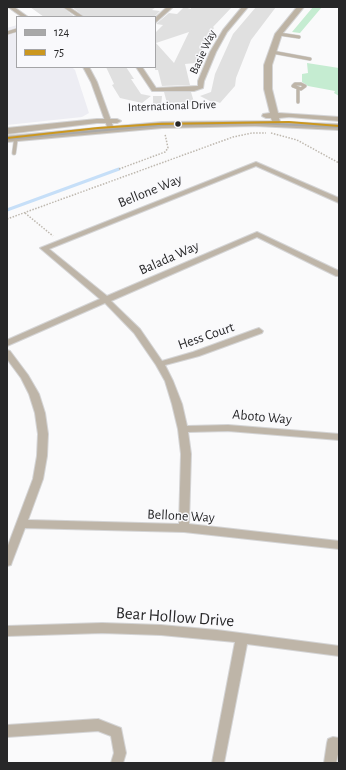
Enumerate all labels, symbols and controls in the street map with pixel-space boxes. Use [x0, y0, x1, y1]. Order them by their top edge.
legend [16, 16, 156, 68]
text: 124 [54, 26, 69, 38]
street label: Basie Way [186, 27, 220, 77]
text: 75 [54, 46, 64, 58]
street label: International Drive [128, 97, 216, 115]
unlabelled marker [173, 119, 183, 129]
street label: Bellone Way [116, 171, 184, 211]
street label: Balada Way [136, 237, 202, 279]
street label: Hess Court [176, 319, 236, 353]
street label: Aboto Way [232, 406, 292, 428]
street label: Bellone Way [147, 506, 215, 526]
street label: Bear Hollow Drive [115, 603, 235, 631]

